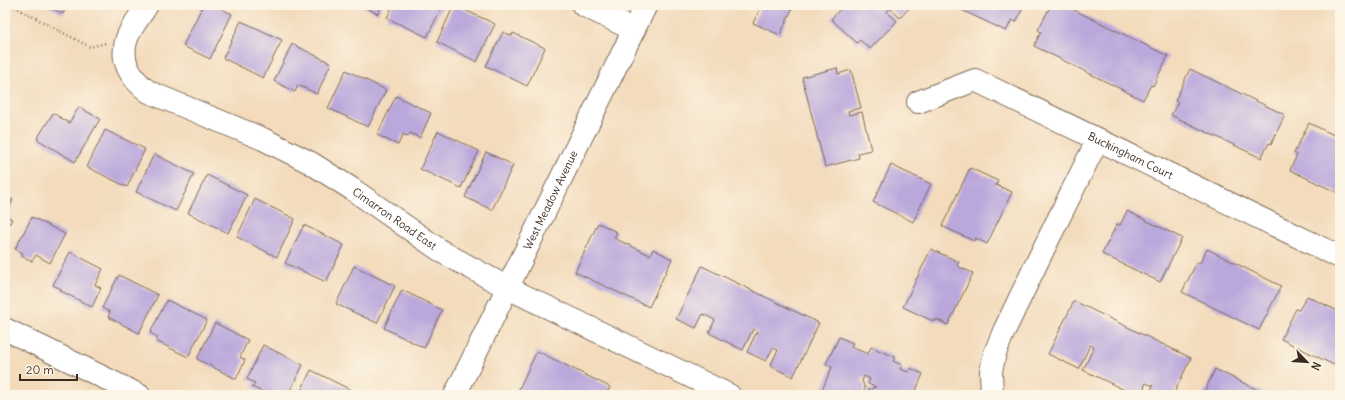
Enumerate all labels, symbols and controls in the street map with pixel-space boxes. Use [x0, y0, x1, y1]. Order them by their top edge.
street label: Buckingham Court [1086, 129, 1176, 182]
street label: West Meadow Avenue [520, 148, 581, 252]
street label: Cimarron Road East [350, 184, 440, 253]
north arrow [1287, 342, 1327, 382]
scale bar [20, 356, 77, 382]
text: N [1308, 360, 1324, 373]
text: 20 m [26, 362, 54, 377]

